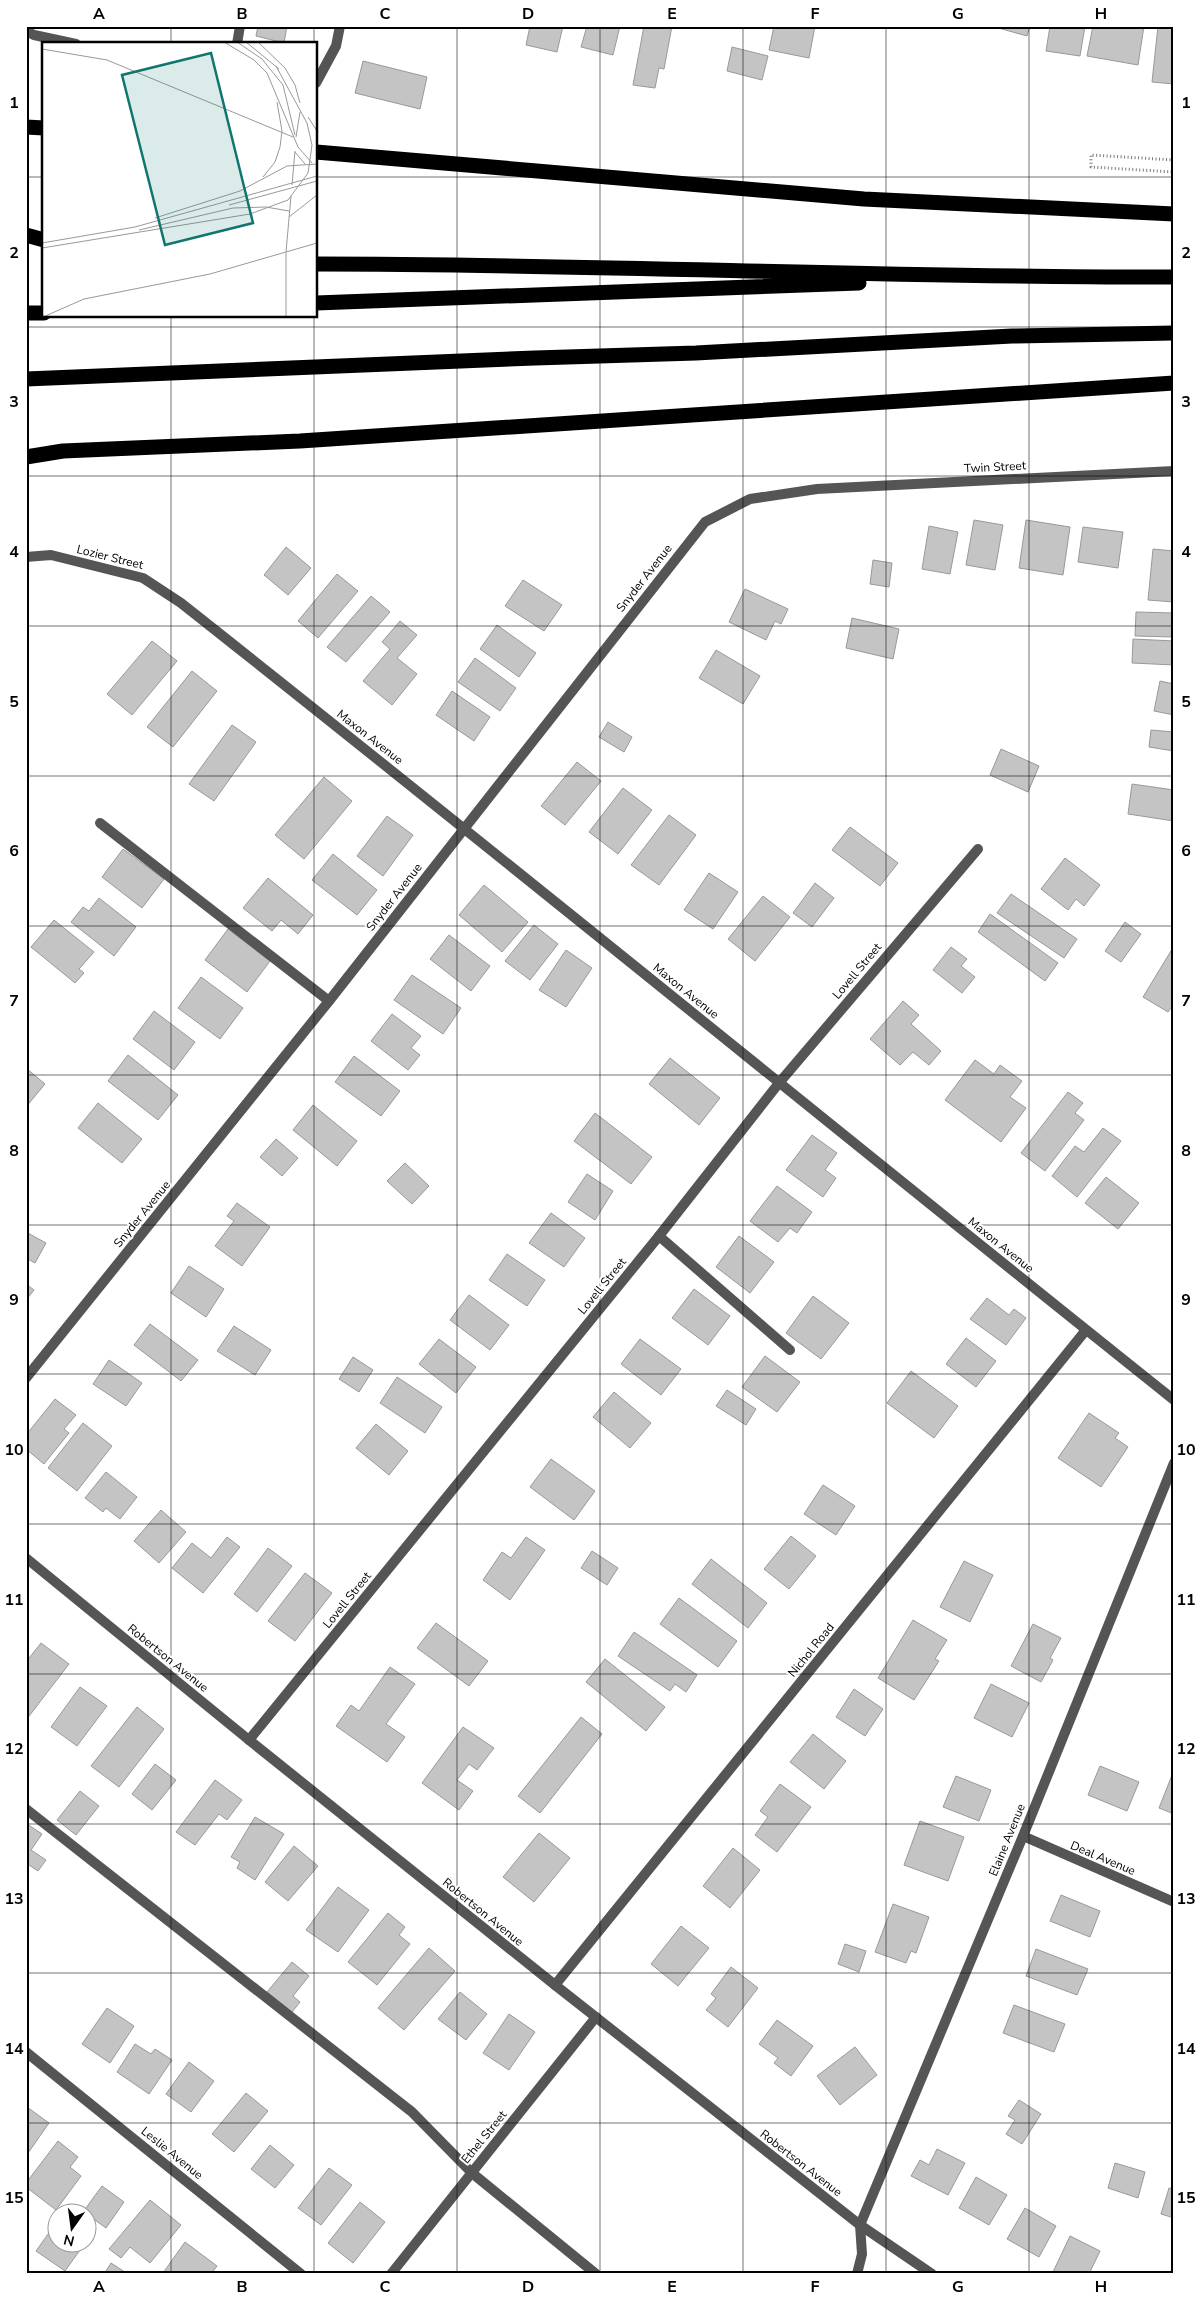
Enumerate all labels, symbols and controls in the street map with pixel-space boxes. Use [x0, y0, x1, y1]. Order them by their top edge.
text: A [93, 3, 105, 25]
text: B [236, 3, 248, 25]
text: C [380, 3, 391, 25]
text: D [522, 3, 534, 25]
text: E [667, 3, 677, 25]
text: F [811, 3, 820, 25]
text: G [952, 3, 964, 25]
text: H [1095, 3, 1107, 25]
inset map [42, 42, 318, 318]
text: 1 [9, 92, 19, 114]
text: 1 [1181, 92, 1191, 114]
text: 2 [9, 242, 19, 264]
text: 2 [1181, 242, 1191, 264]
text: 3 [9, 391, 19, 413]
text: 3 [1181, 391, 1191, 413]
street label: Twin Street [964, 457, 1027, 477]
text: 4 [9, 541, 19, 563]
street label: Lozier Street [75, 541, 146, 573]
street label: Snyder Avenue [613, 541, 675, 615]
text: 4 [1181, 541, 1191, 563]
text: 5 [9, 691, 19, 713]
text: 5 [1181, 691, 1191, 713]
street label: Maxon Avenue [333, 706, 407, 768]
text: 6 [9, 840, 19, 862]
text: 6 [1181, 840, 1191, 862]
street label: Snyder Avenue [363, 860, 425, 934]
street label: Lovell Street [829, 939, 886, 1002]
street label: Maxon Avenue [650, 960, 722, 1022]
text: 7 [9, 990, 19, 1012]
text: 7 [1181, 990, 1191, 1012]
text: 8 [9, 1140, 19, 1162]
text: 8 [1181, 1140, 1191, 1162]
street label: Snyder Avenue [110, 1177, 174, 1251]
street label: Maxon Avenue [965, 1214, 1037, 1276]
street label: Lovell Street [574, 1254, 630, 1318]
text: 9 [9, 1289, 19, 1311]
text: 9 [1181, 1289, 1191, 1311]
text: 10 [4, 1439, 24, 1461]
text: 10 [1176, 1439, 1196, 1461]
street label: Lovell Street [319, 1568, 375, 1632]
text: 11 [4, 1589, 24, 1611]
text: 11 [1176, 1589, 1196, 1611]
street label: Robertson Avenue [124, 1620, 212, 1696]
street label: Nichol Road [784, 1620, 838, 1680]
text: 12 [4, 1738, 24, 1760]
text: 12 [1176, 1738, 1196, 1760]
street label: Elaine Avenue [985, 1801, 1029, 1879]
street label: Deal Avenue [1068, 1837, 1138, 1879]
street label: Robertson Avenue [439, 1874, 527, 1950]
text: 13 [4, 1888, 24, 1910]
text: 13 [1176, 1888, 1196, 1910]
text: 14 [4, 2038, 24, 2060]
text: 14 [1176, 2038, 1196, 2060]
street label: Ethel Street [458, 2107, 511, 2167]
street label: Leslie Avenue [138, 2123, 206, 2183]
street label: Robertson Avenue [757, 2126, 845, 2200]
text: 15 [4, 2187, 24, 2209]
text: 15 [1176, 2187, 1196, 2209]
north arrow [48, 2202, 98, 2252]
text: N [62, 2230, 76, 2251]
text: A [93, 2276, 105, 2298]
text: B [236, 2276, 248, 2298]
text: C [380, 2276, 391, 2298]
text: D [522, 2276, 534, 2298]
text: E [667, 2276, 677, 2298]
text: F [811, 2276, 820, 2298]
text: G [952, 2276, 964, 2298]
text: H [1095, 2276, 1107, 2298]

